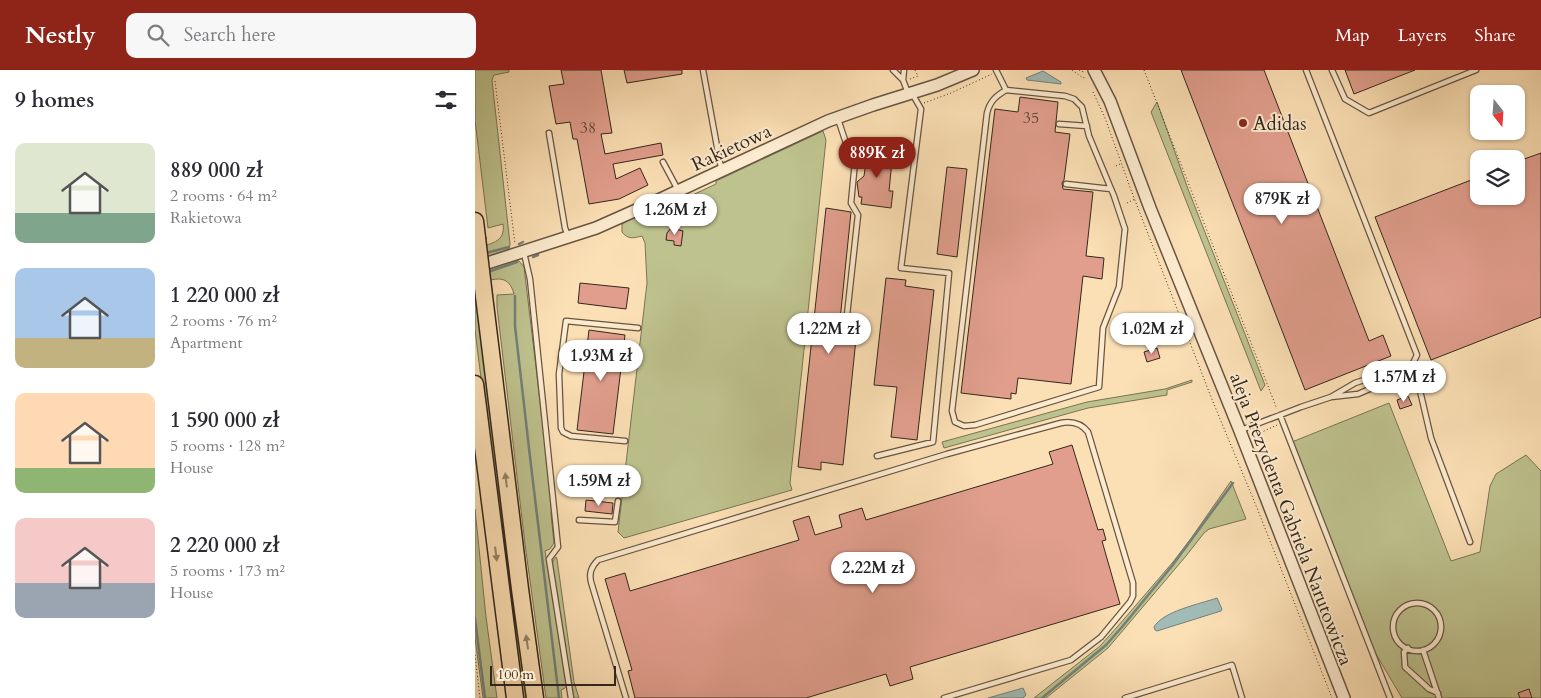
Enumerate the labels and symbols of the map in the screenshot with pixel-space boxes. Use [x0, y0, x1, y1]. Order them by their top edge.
north arrow [1470, 85, 1525, 140]
house number: 35 [1023, 107, 1039, 129]
place label: Adidas [1253, 111, 1307, 137]
house number: 38 [580, 117, 596, 139]
marker: Adidas [1237, 117, 1249, 129]
street label: Rakietowa [687, 118, 776, 178]
pin: 889K zł [831, 136, 923, 179]
pin: 879K zł [1236, 182, 1328, 225]
pin: 1.26M zł [623, 194, 727, 236]
pin: 1.22M zł [777, 312, 881, 355]
pin: 1.02M zł [1100, 312, 1204, 355]
pin: 1.93M zł [549, 340, 653, 382]
pin: 1.57M zł [1352, 360, 1456, 403]
street label: aleja Prezydenta Gabriela Narutowicza [1223, 370, 1359, 669]
pin: 1.59M zł [547, 464, 651, 507]
one-way arrow [502, 472, 510, 488]
one-way arrow [492, 546, 500, 562]
pin: 2.22M zł [821, 552, 925, 594]
one-way arrow [523, 633, 531, 649]
scale bar [490, 663, 616, 686]

